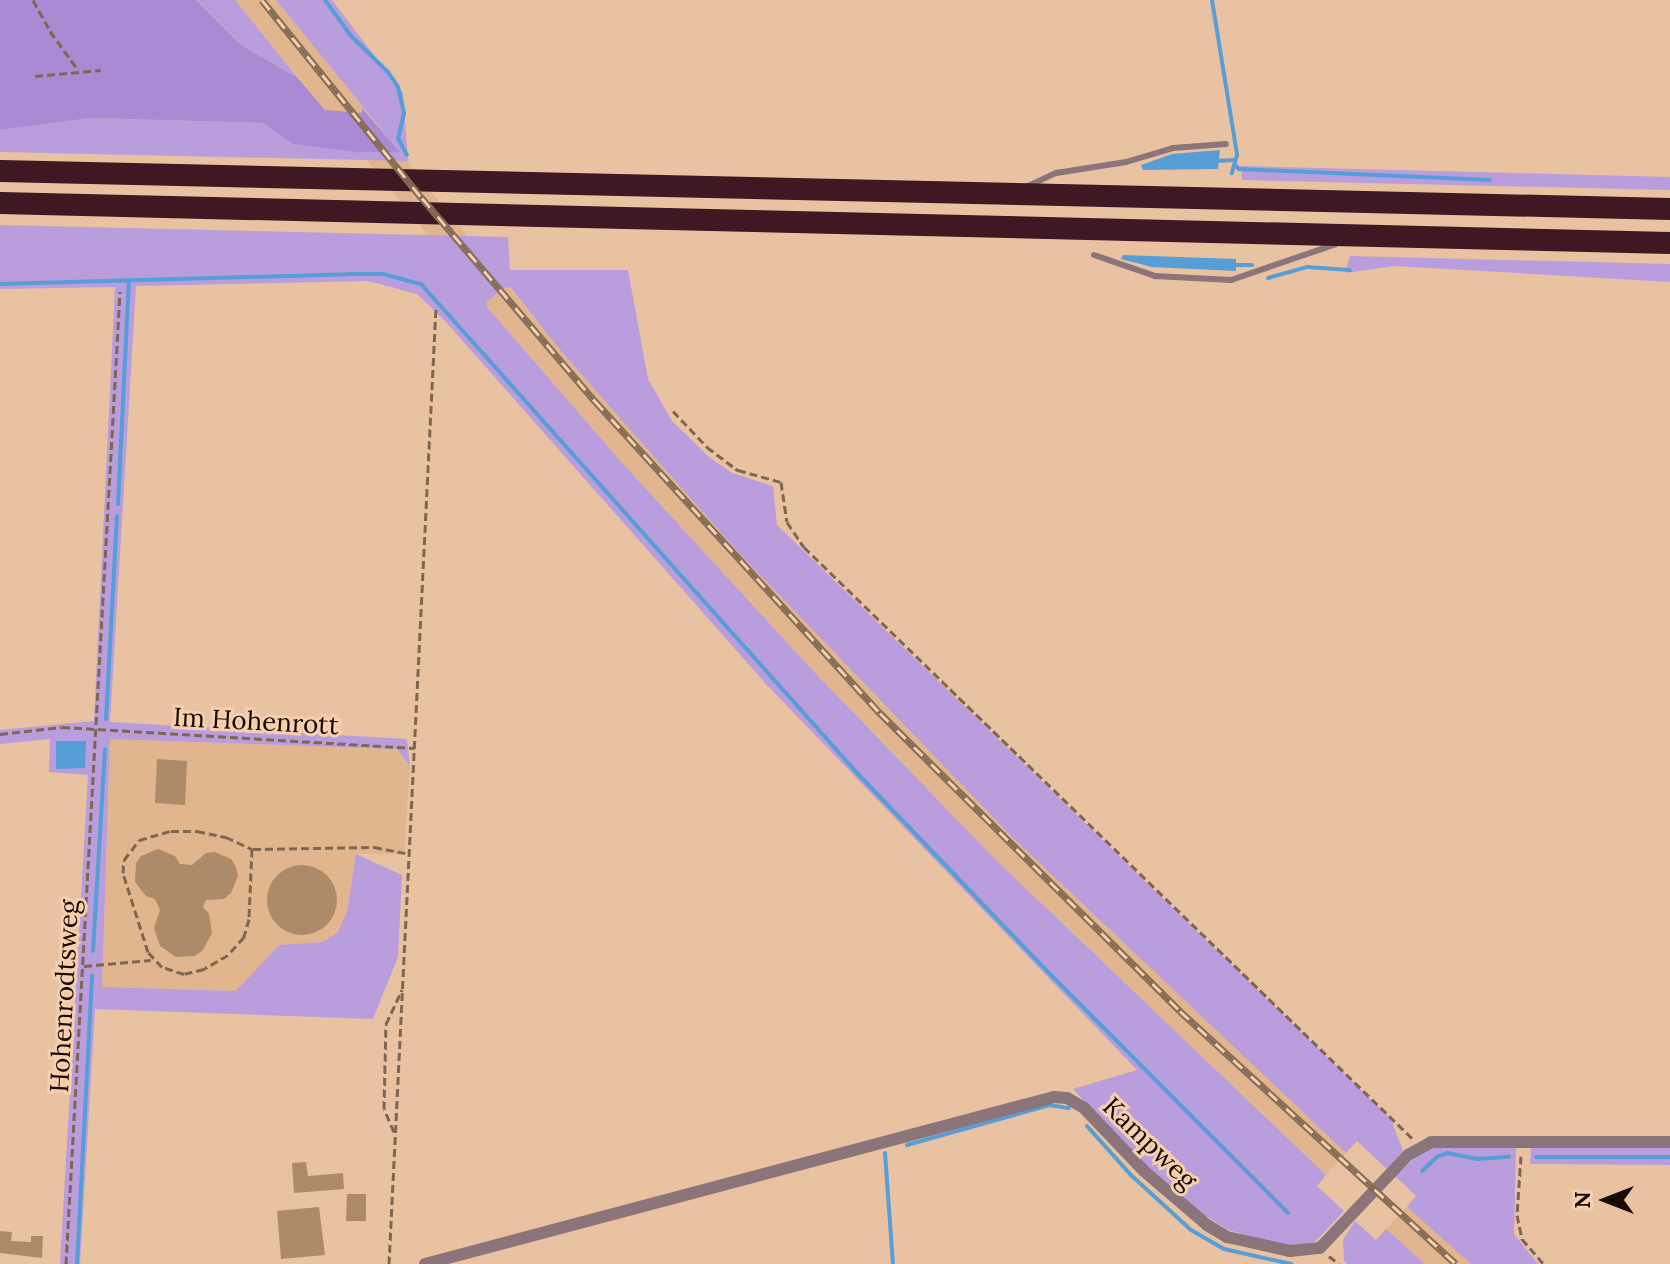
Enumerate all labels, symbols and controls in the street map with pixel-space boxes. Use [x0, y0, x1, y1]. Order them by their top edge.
street label: Im Hohenrott [172, 701, 340, 741]
street label: Hohenrodtsweg [43, 899, 85, 1093]
street label: Kampweg [1096, 1091, 1204, 1195]
north arrow [1566, 1160, 1646, 1240]
text: N [1568, 1192, 1596, 1209]

